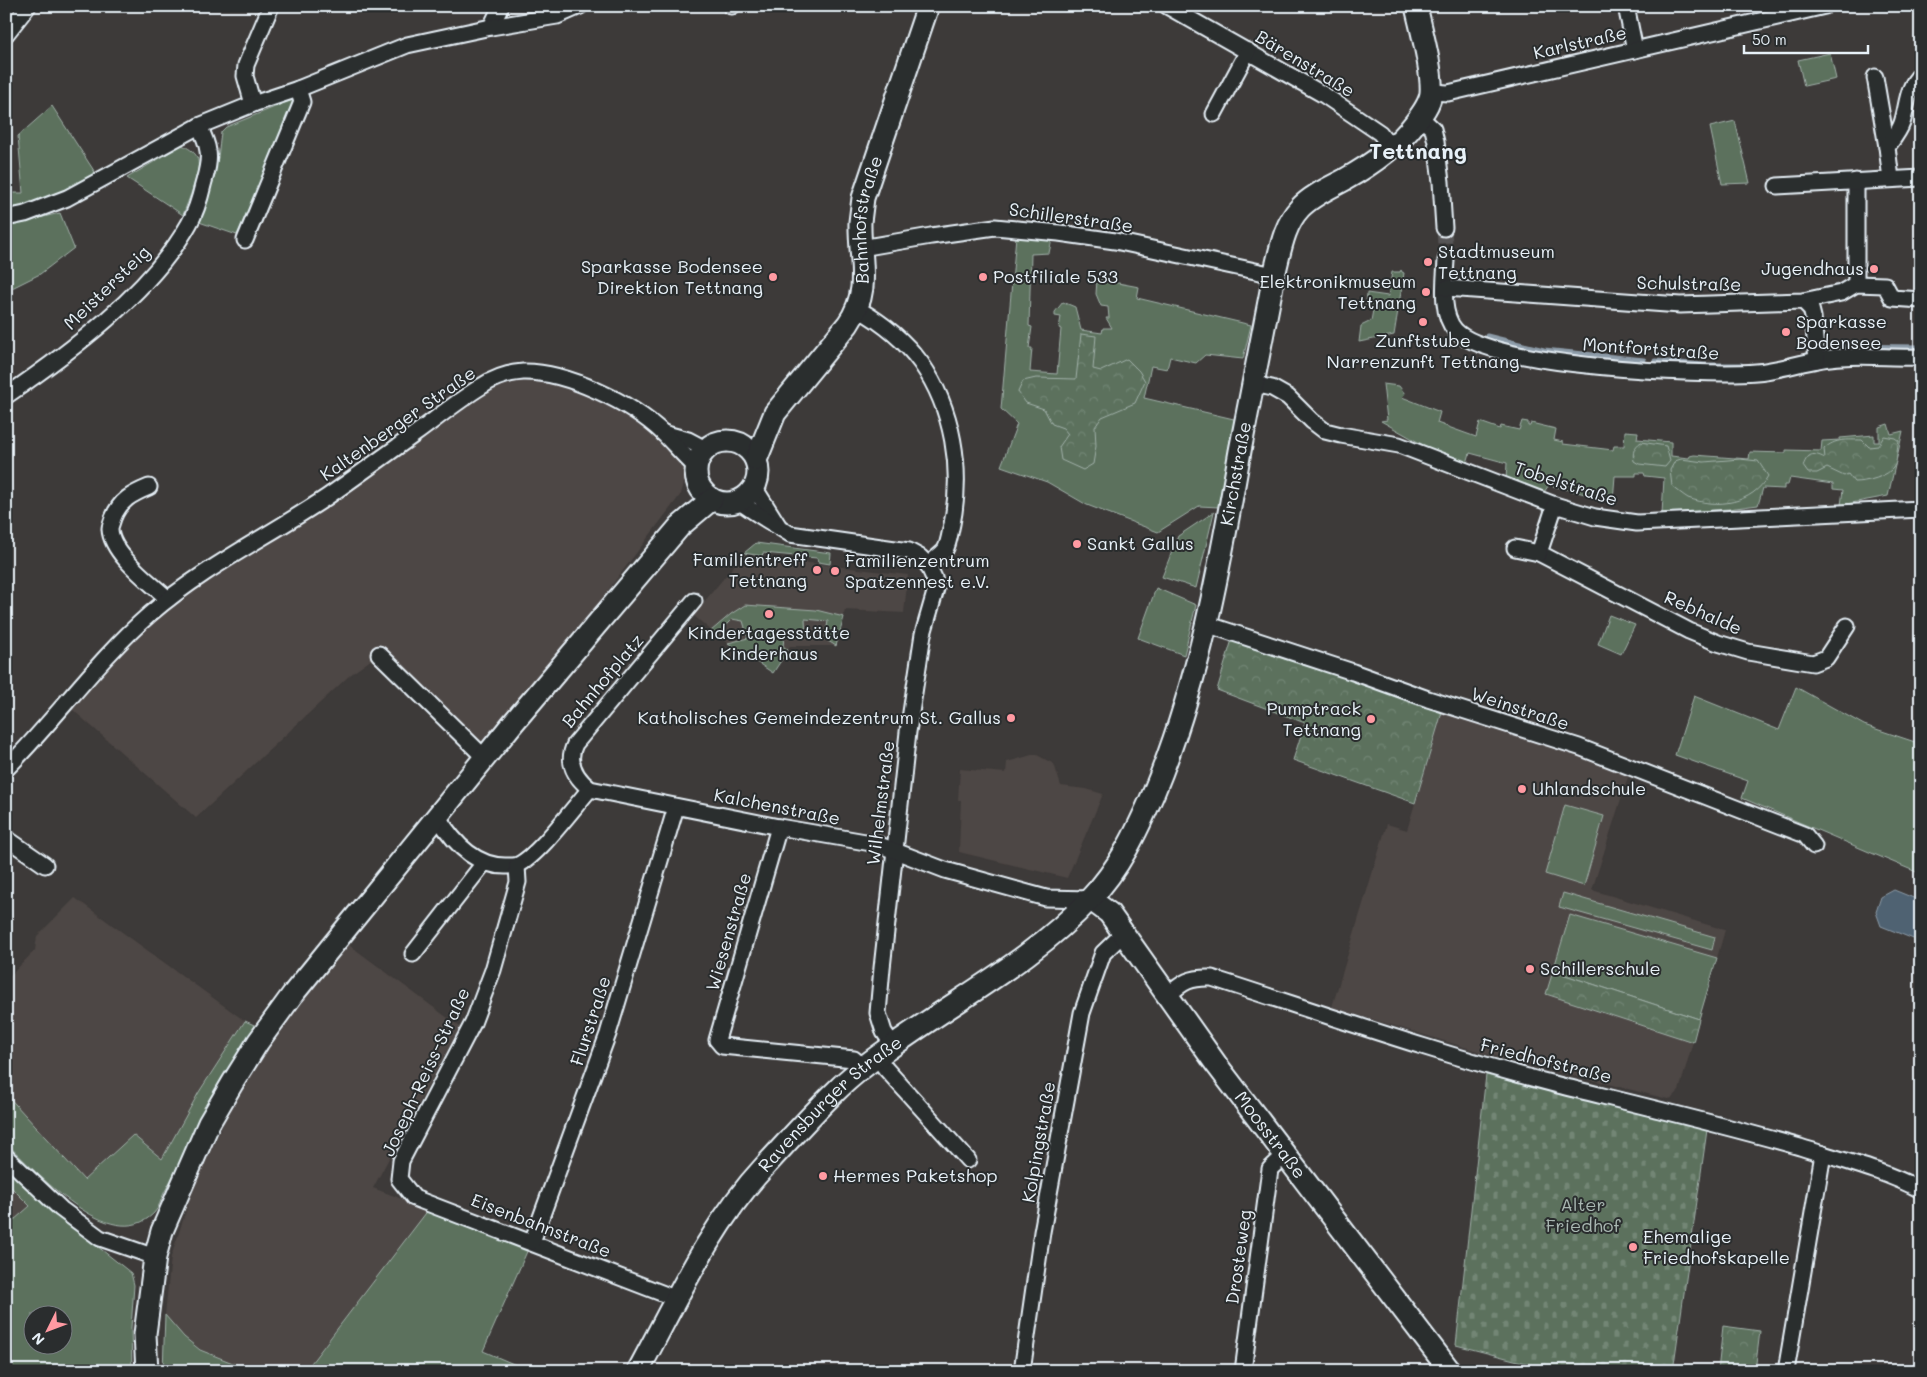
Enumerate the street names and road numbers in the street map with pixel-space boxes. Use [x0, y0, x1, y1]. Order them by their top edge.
street label: Karlstraße [1531, 20, 1629, 64]
street label: Bärenstraße [1251, 24, 1360, 102]
street label: Bahnhofstraße [847, 152, 887, 284]
street label: Schillerstraße [1008, 196, 1135, 238]
street label: Meistersteig [58, 240, 155, 335]
street label: Schulstraße [1636, 270, 1742, 296]
street label: Montfortstraße [1582, 331, 1720, 365]
street label: Kaltenberger Straße [315, 360, 480, 486]
street label: Kirchstraße [1214, 419, 1256, 528]
street label: Tobelstraße [1512, 455, 1621, 511]
street label: Rebhalde [1661, 584, 1746, 640]
street label: Bahnhofplatz [556, 629, 648, 732]
street label: Weinstraße [1468, 681, 1572, 735]
street label: Wilhelmstraße [860, 739, 900, 867]
street label: Kalchenstraße [712, 782, 842, 830]
street label: Wiesenstraße [700, 870, 756, 994]
street label: Flurstraße [564, 973, 616, 1069]
street label: Joseph-Reiss-Straße [375, 983, 475, 1160]
street label: Ravensburger Straße [752, 1030, 907, 1177]
street label: Friedhofstraße [1478, 1032, 1614, 1088]
street label: Kolpingstraße [1016, 1079, 1060, 1204]
street label: Moosstraße [1230, 1086, 1312, 1183]
street label: Eisenbahnstraße [468, 1187, 615, 1263]
street label: Drosteweg [1219, 1208, 1257, 1306]

